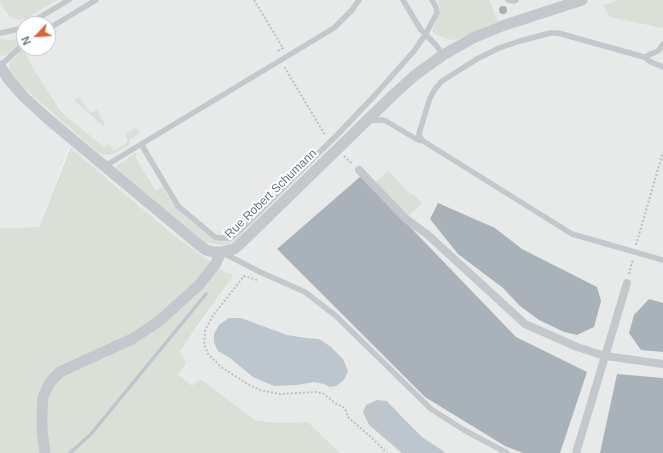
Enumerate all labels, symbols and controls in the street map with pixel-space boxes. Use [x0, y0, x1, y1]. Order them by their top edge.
north arrow [16, 16, 56, 56]
text: N [19, 35, 33, 47]
street label: Rue Robert Schumann [222, 146, 320, 242]

